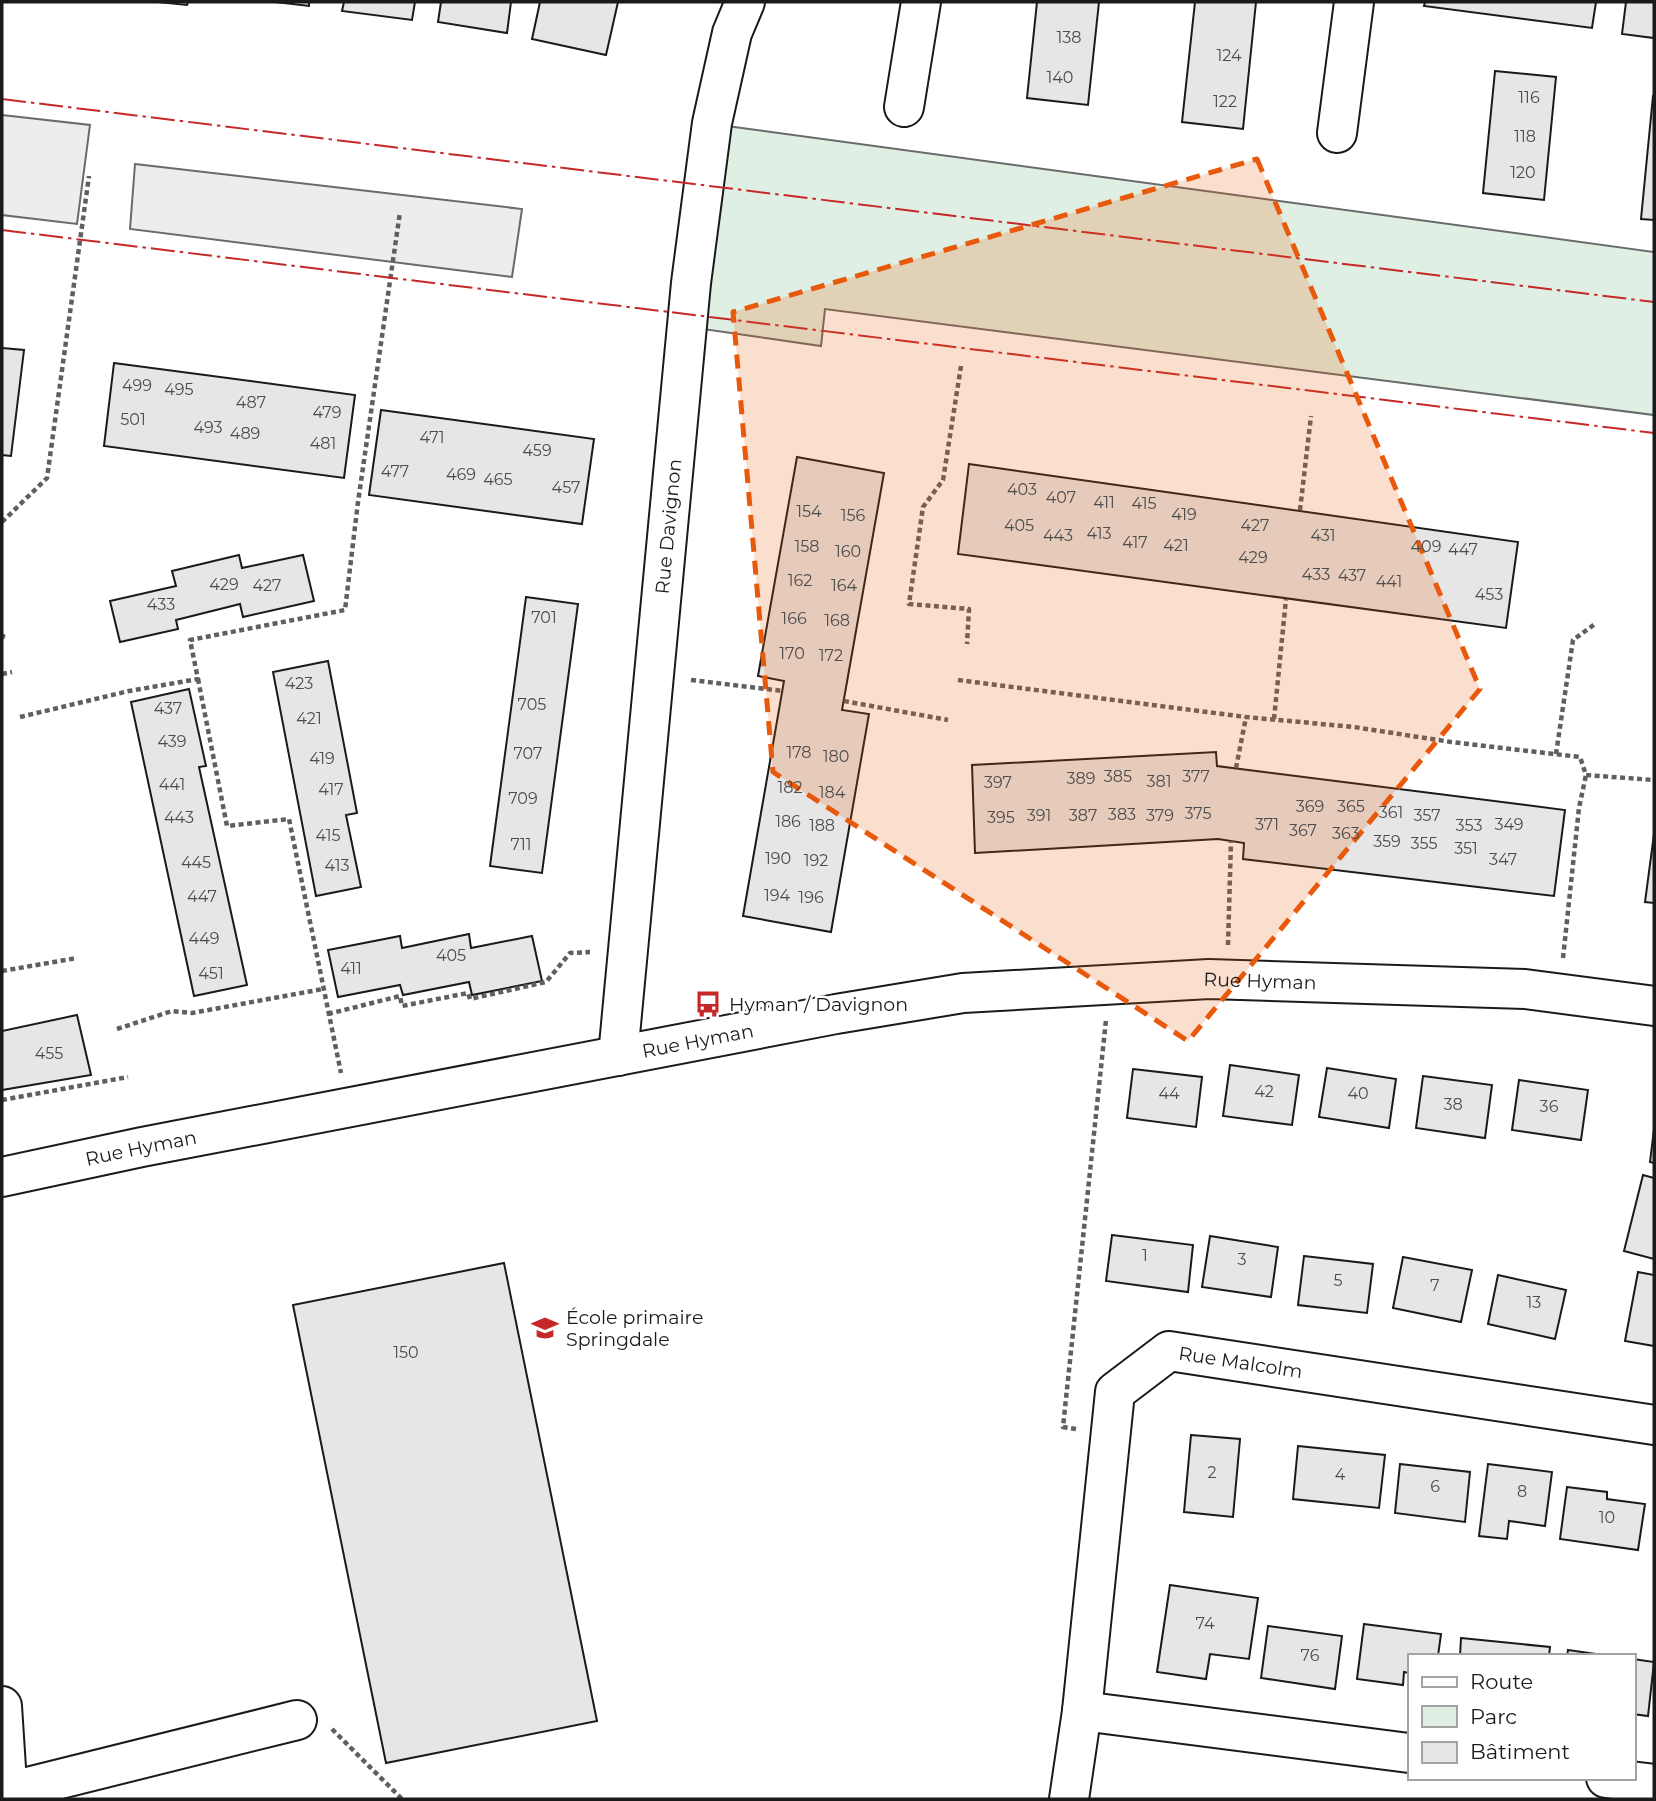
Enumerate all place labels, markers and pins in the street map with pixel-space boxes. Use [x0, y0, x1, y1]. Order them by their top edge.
bus stop icon: Hyman / Davignon [693, 989, 723, 1019]
place label: Hyman / Davignon [729, 993, 908, 1016]
place label: École primaire Springdale [566, 1306, 703, 1351]
school or university icon: École primaire Springdale [530, 1313, 560, 1343]

